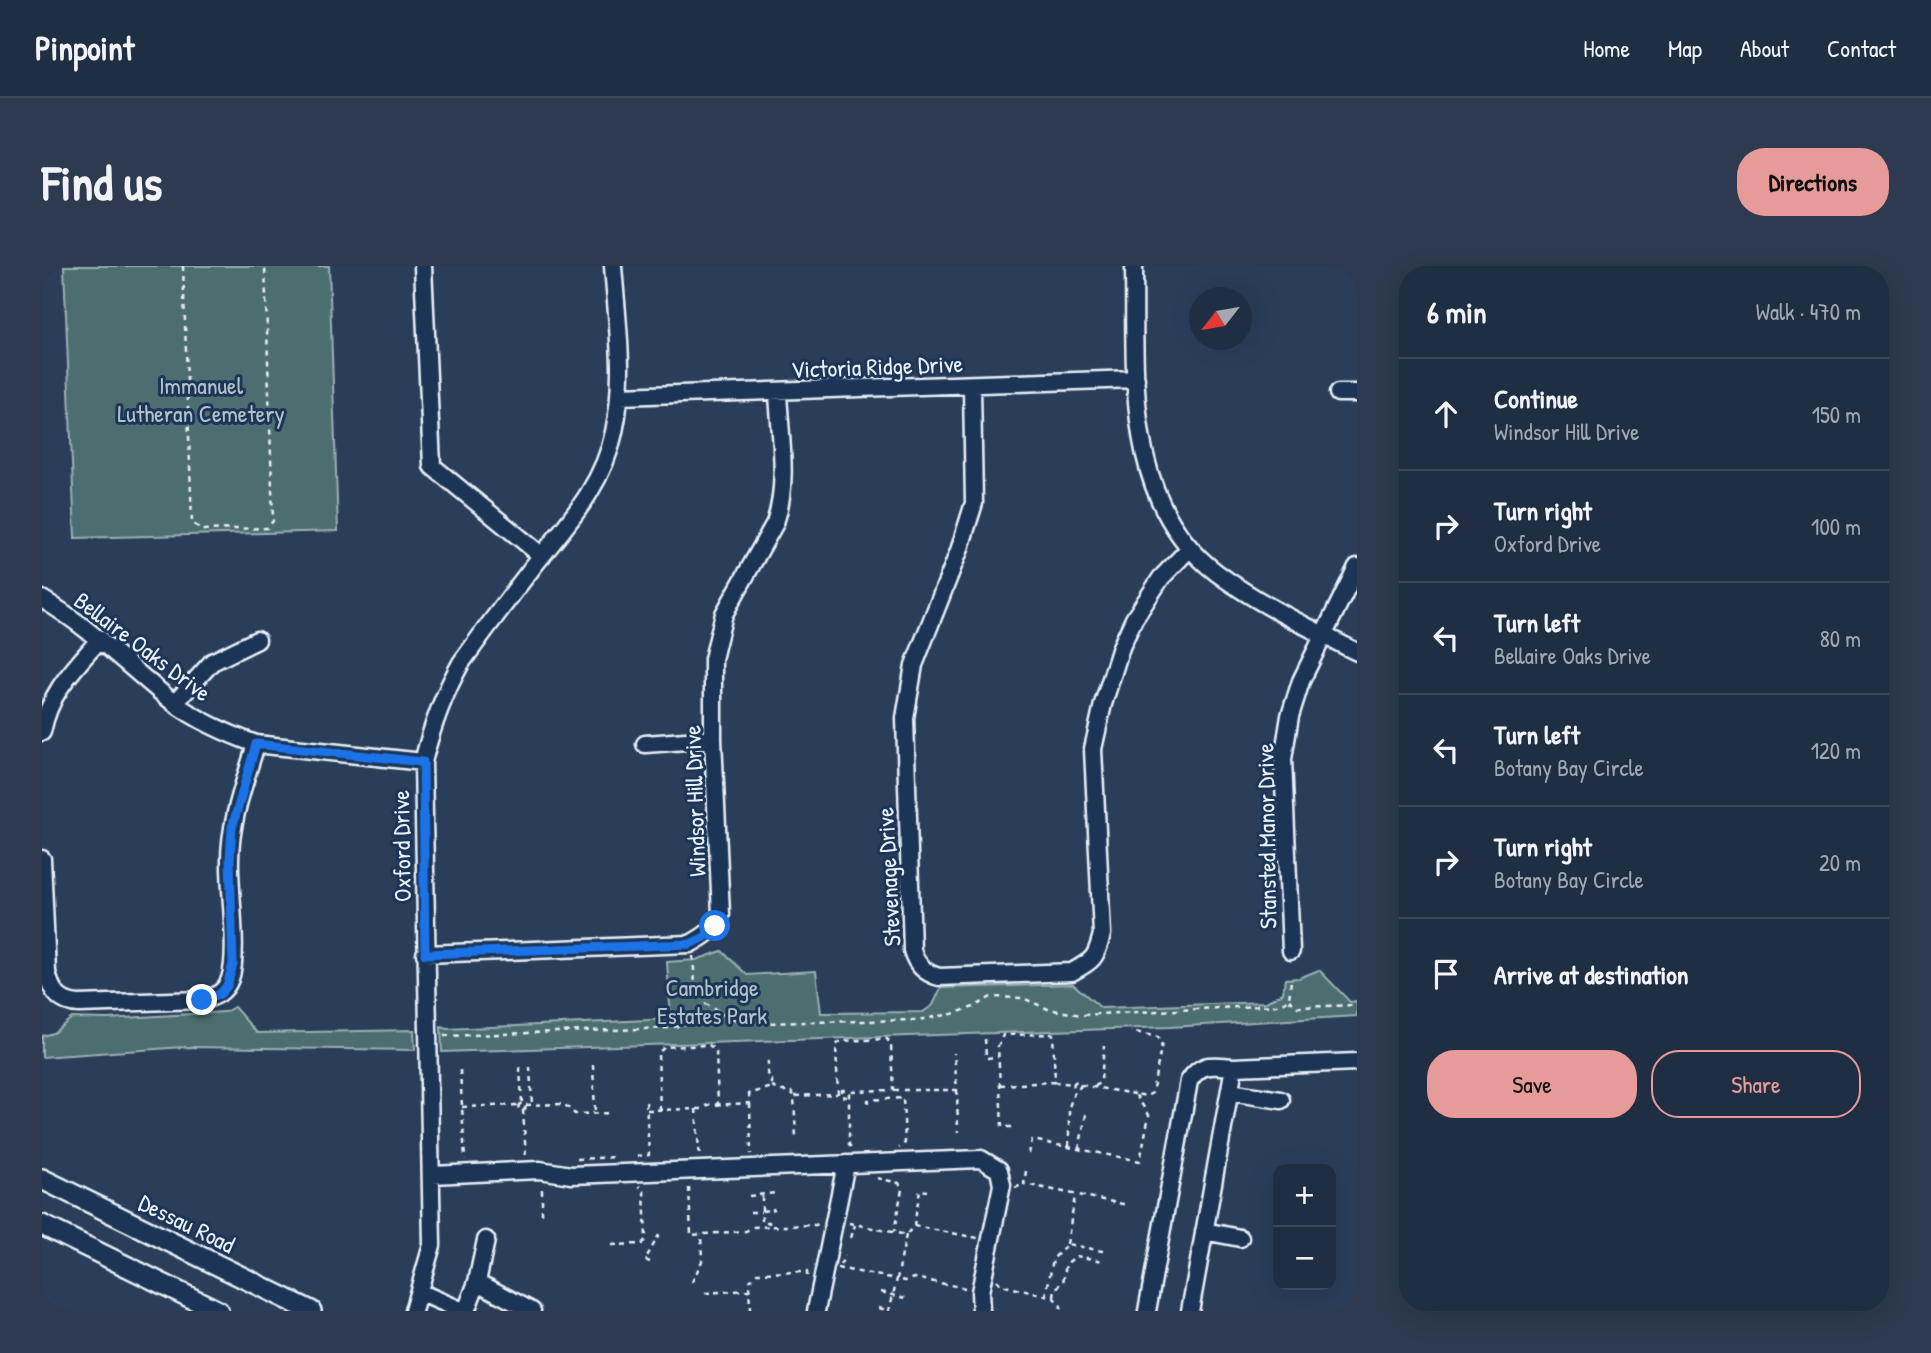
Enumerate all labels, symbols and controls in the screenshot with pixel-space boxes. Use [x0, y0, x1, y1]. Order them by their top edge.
text: Pinpoint [35, 26, 134, 70]
text: Home [1583, 32, 1630, 64]
text: Map [1668, 32, 1702, 64]
text: About [1740, 32, 1789, 64]
text: Contact [1827, 32, 1896, 64]
button: Directions [1737, 148, 1889, 216]
text: Find us [42, 149, 162, 215]
north arrow [1189, 287, 1252, 350]
text: 6 min [1427, 292, 1487, 332]
text: Walk · 470 m [1756, 296, 1861, 327]
street label: Victoria Ridge Drive [790, 347, 964, 385]
park label: Immanuel Lutheran Cemetery [117, 369, 285, 429]
text: Continue [1494, 381, 1578, 416]
icon: ahead [1427, 395, 1465, 433]
text: 150 m [1812, 399, 1861, 430]
text: Windsor Hill Drive [1494, 416, 1639, 447]
text: Turn right [1494, 493, 1592, 528]
icon: right [1427, 507, 1465, 545]
text: 100 m [1811, 511, 1861, 542]
text: Oxford Drive [1494, 528, 1601, 559]
street label: Bellaire Oaks Drive [68, 584, 218, 708]
text: Turn left [1494, 605, 1580, 640]
icon: left [1427, 619, 1465, 657]
text: 80 m [1820, 623, 1861, 654]
text: Bellaire Oaks Drive [1494, 640, 1651, 671]
text: Turn left [1494, 717, 1580, 752]
street label: Windsor Hill Drive [675, 724, 713, 877]
icon: left [1427, 731, 1465, 769]
text: 120 m [1811, 735, 1861, 766]
street label: Stansted Manor Drive [1248, 742, 1284, 929]
text: Botany Bay Circle [1494, 752, 1644, 783]
street label: Oxford Drive [384, 789, 418, 902]
street label: Stevenage Drive [868, 806, 908, 947]
text: Turn right [1494, 829, 1592, 864]
icon: right [1427, 843, 1465, 881]
text: 20 m [1819, 847, 1861, 878]
text: Botany Bay Circle [1494, 864, 1644, 895]
route start [699, 910, 730, 941]
icon: arrive [1427, 955, 1465, 993]
text: Arrive at destination [1494, 957, 1689, 992]
park label: Cambridge Estates Park [657, 971, 767, 1031]
route end [186, 984, 217, 1015]
button: Save [1427, 1050, 1637, 1118]
button: Share [1651, 1050, 1861, 1118]
map controls [1273, 1164, 1336, 1290]
button: + [1273, 1164, 1336, 1227]
street label: Dessau Road [134, 1186, 240, 1260]
button: − [1273, 1227, 1336, 1290]

